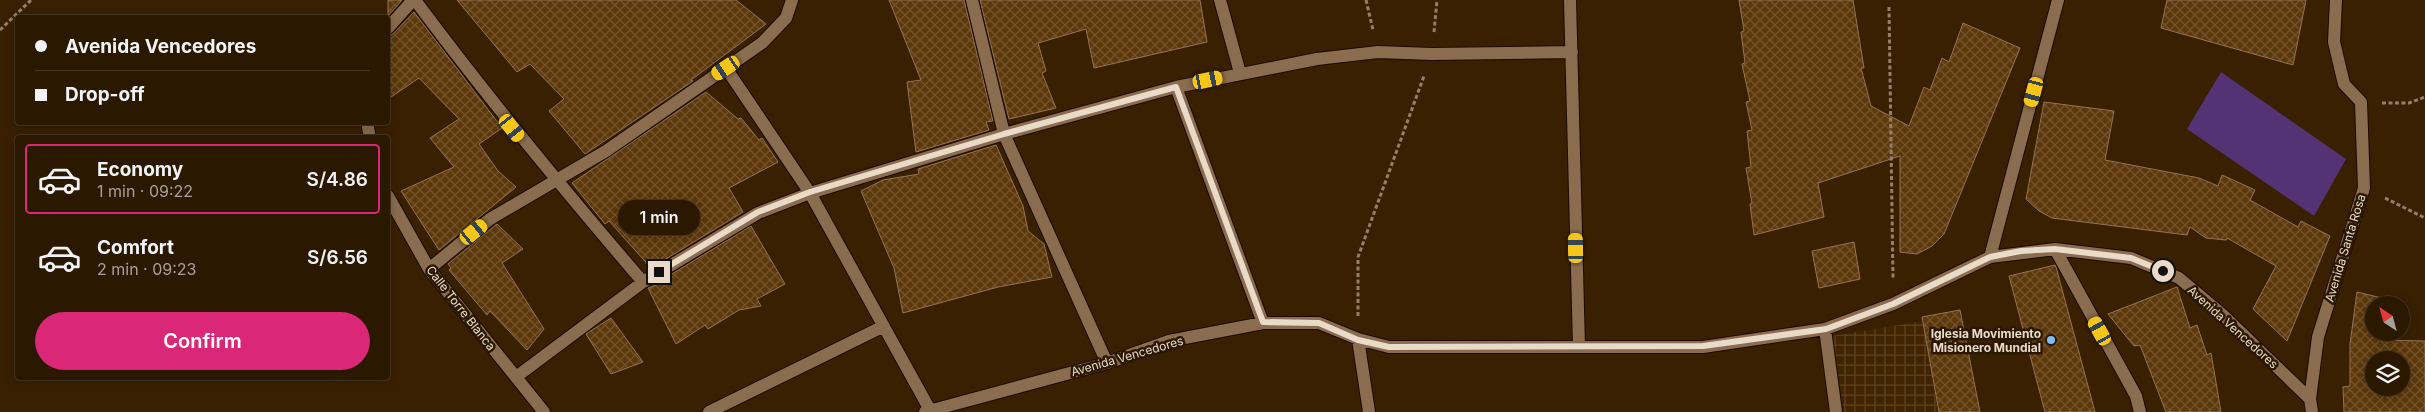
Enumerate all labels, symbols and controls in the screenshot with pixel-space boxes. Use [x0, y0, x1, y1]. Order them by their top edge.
text: Avenida Vencedores [65, 35, 256, 58]
car [709, 53, 742, 83]
car [1191, 70, 1224, 90]
car [2022, 76, 2045, 108]
text: Drop-off [65, 83, 145, 106]
car [496, 112, 527, 144]
icon: car [37, 157, 82, 202]
text: Economy [97, 158, 183, 181]
text: S/4.86 [307, 168, 368, 191]
text: 1 min · 09:22 [97, 181, 193, 201]
street label: Avenida Santa Rosa [2321, 192, 2369, 304]
callout: 1 min [618, 200, 700, 234]
text: 1 min [639, 207, 679, 227]
car [457, 217, 490, 247]
car [1568, 233, 1583, 263]
icon: car [37, 235, 82, 280]
text: Comfort [97, 236, 174, 259]
text: S/6.56 [307, 246, 368, 269]
text: 2 min · 09:23 [97, 259, 196, 279]
route start [2152, 260, 2174, 282]
route end [648, 261, 670, 283]
street label: Calle Torre Blanca [423, 263, 499, 353]
street label: Avenida Vencedores [2185, 283, 2281, 371]
north arrow [2365, 296, 2410, 341]
map controls [2365, 296, 2410, 396]
button: Confirm [35, 312, 370, 370]
car [2086, 314, 2113, 348]
place label: Iglesia Movimiento Misionero Mundial [1931, 326, 2041, 355]
street label: Avenida Vencedores [1069, 333, 1185, 379]
marker: Iglesia Movimiento Misionero Mundial [2045, 334, 2057, 346]
button: layers [2365, 351, 2410, 396]

